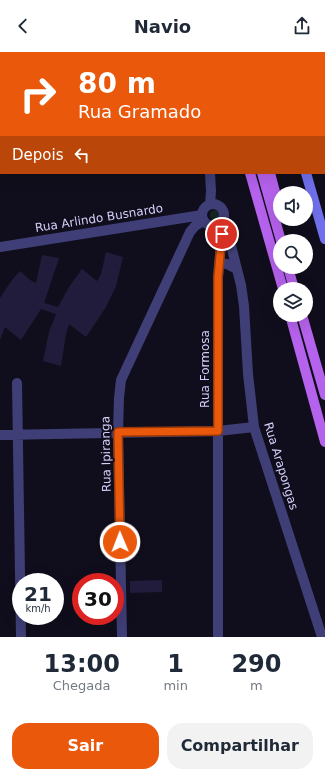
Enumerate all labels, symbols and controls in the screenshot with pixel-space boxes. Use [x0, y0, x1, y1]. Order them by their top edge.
icon: back [12, 15, 34, 37]
icon: share [291, 15, 313, 37]
text: Navio [134, 16, 191, 37]
text: 80 m [78, 67, 156, 100]
icon: right [12, 68, 64, 120]
text: Rua Gramado [78, 101, 201, 122]
icon: left [71, 144, 93, 166]
text: Depois [12, 146, 63, 164]
map controls [273, 186, 313, 322]
button: sound [273, 186, 313, 226]
street label: Rua Arlindo Busnardo [34, 201, 164, 235]
pin [205, 217, 239, 251]
icon: arrive [211, 223, 233, 245]
button: search [273, 234, 313, 274]
button: layers [273, 282, 313, 322]
street label: Rua Formosa [198, 330, 212, 408]
street label: Rua Ipiranga [98, 416, 114, 492]
street label: Rua Arapongas [261, 421, 301, 511]
position arrow [99, 521, 141, 563]
speed limit sign: 30 [72, 573, 124, 625]
text: 21 [24, 582, 52, 606]
text: km/h [25, 603, 51, 614]
text: 13:00 [43, 650, 120, 678]
text: 1 [167, 650, 184, 678]
text: 290 [231, 650, 281, 678]
text: Chegada [53, 678, 111, 693]
text: min [163, 678, 188, 693]
text: m [250, 678, 263, 693]
button: Sair [12, 723, 159, 769]
button: Compartilhar [167, 723, 313, 769]

